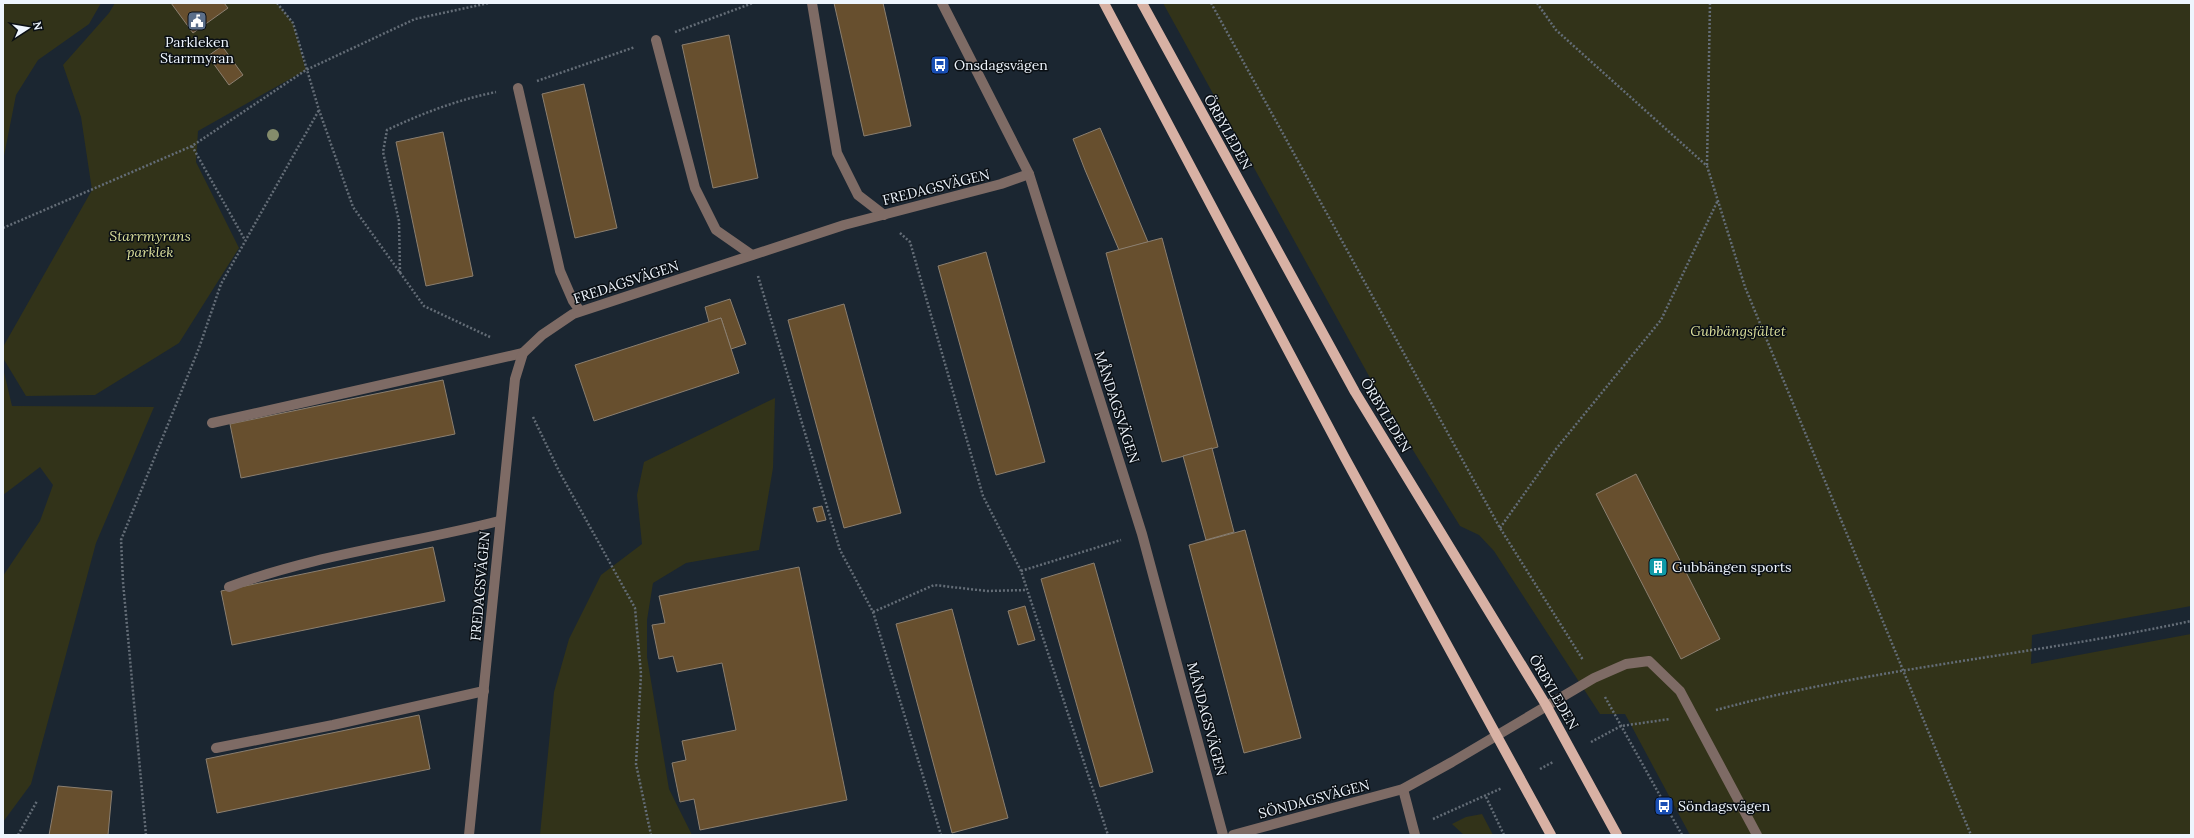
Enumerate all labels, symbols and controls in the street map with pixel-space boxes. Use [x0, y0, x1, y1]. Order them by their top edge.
north arrow [8, 8, 48, 48]
public building icon: Parkleken Starrmyran [186, 10, 208, 32]
text: N [30, 20, 46, 32]
place label: Parkleken Starrmyran [160, 33, 235, 67]
bus stop icon: Onsdagsvägen [929, 54, 951, 76]
place label: Onsdagsvägen [954, 56, 1048, 74]
street label: ÖRBYLEDEN [1200, 91, 1256, 173]
street label: FREDAGSVÄGEN [880, 165, 992, 209]
park label: Starrmyrans parklek [109, 227, 191, 261]
street label: FREDAGSVÄGEN [571, 256, 681, 308]
park label: Gubbängsfältet [1690, 322, 1787, 340]
street label: MÅNDAGSVÄGEN [1090, 349, 1144, 466]
street label: ÖRBYLEDEN [1357, 375, 1415, 456]
street label: FREDAGSVÄGEN [466, 530, 494, 642]
building icon: Gubbängen sports [1647, 556, 1669, 578]
place label: Gubbängen sports [1672, 558, 1792, 576]
street label: ÖRBYLEDEN [1525, 651, 1583, 733]
street label: MÅNDAGSVÄGEN [1183, 660, 1231, 778]
street label: SÖNDAGSVÄGEN [1256, 775, 1372, 822]
bus stop icon: Söndagsvägen [1653, 795, 1675, 817]
place label: Söndagsvägen [1678, 797, 1771, 815]

